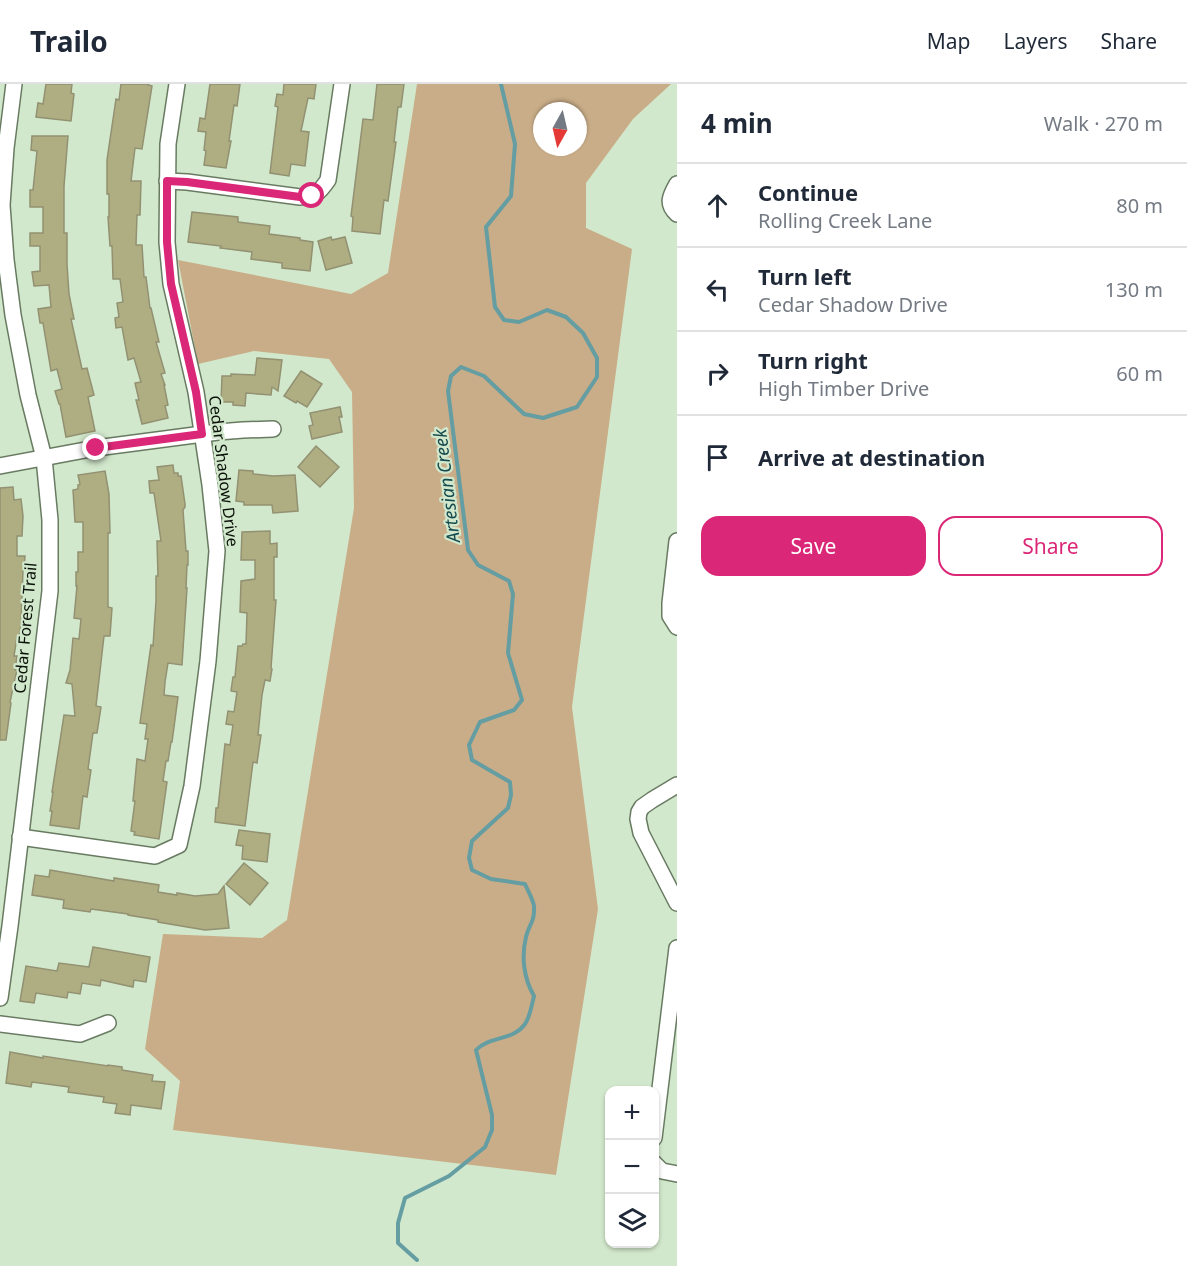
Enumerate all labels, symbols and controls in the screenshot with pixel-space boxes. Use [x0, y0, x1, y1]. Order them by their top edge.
text: Trailo [30, 22, 108, 60]
text: Map [927, 27, 971, 55]
text: Layers [1004, 27, 1068, 55]
text: Share [1101, 27, 1157, 55]
north arrow [533, 102, 587, 156]
text: 4 min [701, 105, 773, 141]
text: Walk · 270 m [1044, 110, 1163, 137]
text: Continue [758, 177, 858, 207]
route start [298, 182, 324, 208]
icon: ahead [701, 189, 734, 222]
text: 80 m [1116, 192, 1163, 219]
text: Rolling Creek Lane [758, 207, 932, 234]
text: Turn left [758, 261, 852, 291]
icon: left [701, 273, 734, 306]
text: 130 m [1105, 276, 1163, 303]
text: Cedar Shadow Drive [758, 291, 948, 318]
text: Turn right [758, 345, 868, 375]
icon: right [701, 357, 734, 390]
text: 60 m [1116, 360, 1163, 387]
text: High Timber Drive [758, 375, 929, 402]
street label: Cedar Shadow Drive [204, 394, 244, 548]
water label: Artesian Creek [427, 427, 465, 546]
route end [82, 434, 108, 460]
icon: arrive [701, 441, 734, 474]
text: Arrive at destination [758, 442, 985, 472]
button: Save [701, 516, 926, 576]
button: Share [938, 516, 1163, 576]
street label: Cedar Forest Trail [8, 562, 42, 694]
map controls [605, 1086, 659, 1248]
button: + [605, 1086, 659, 1140]
button: − [605, 1140, 659, 1194]
button: layers [605, 1194, 659, 1248]

